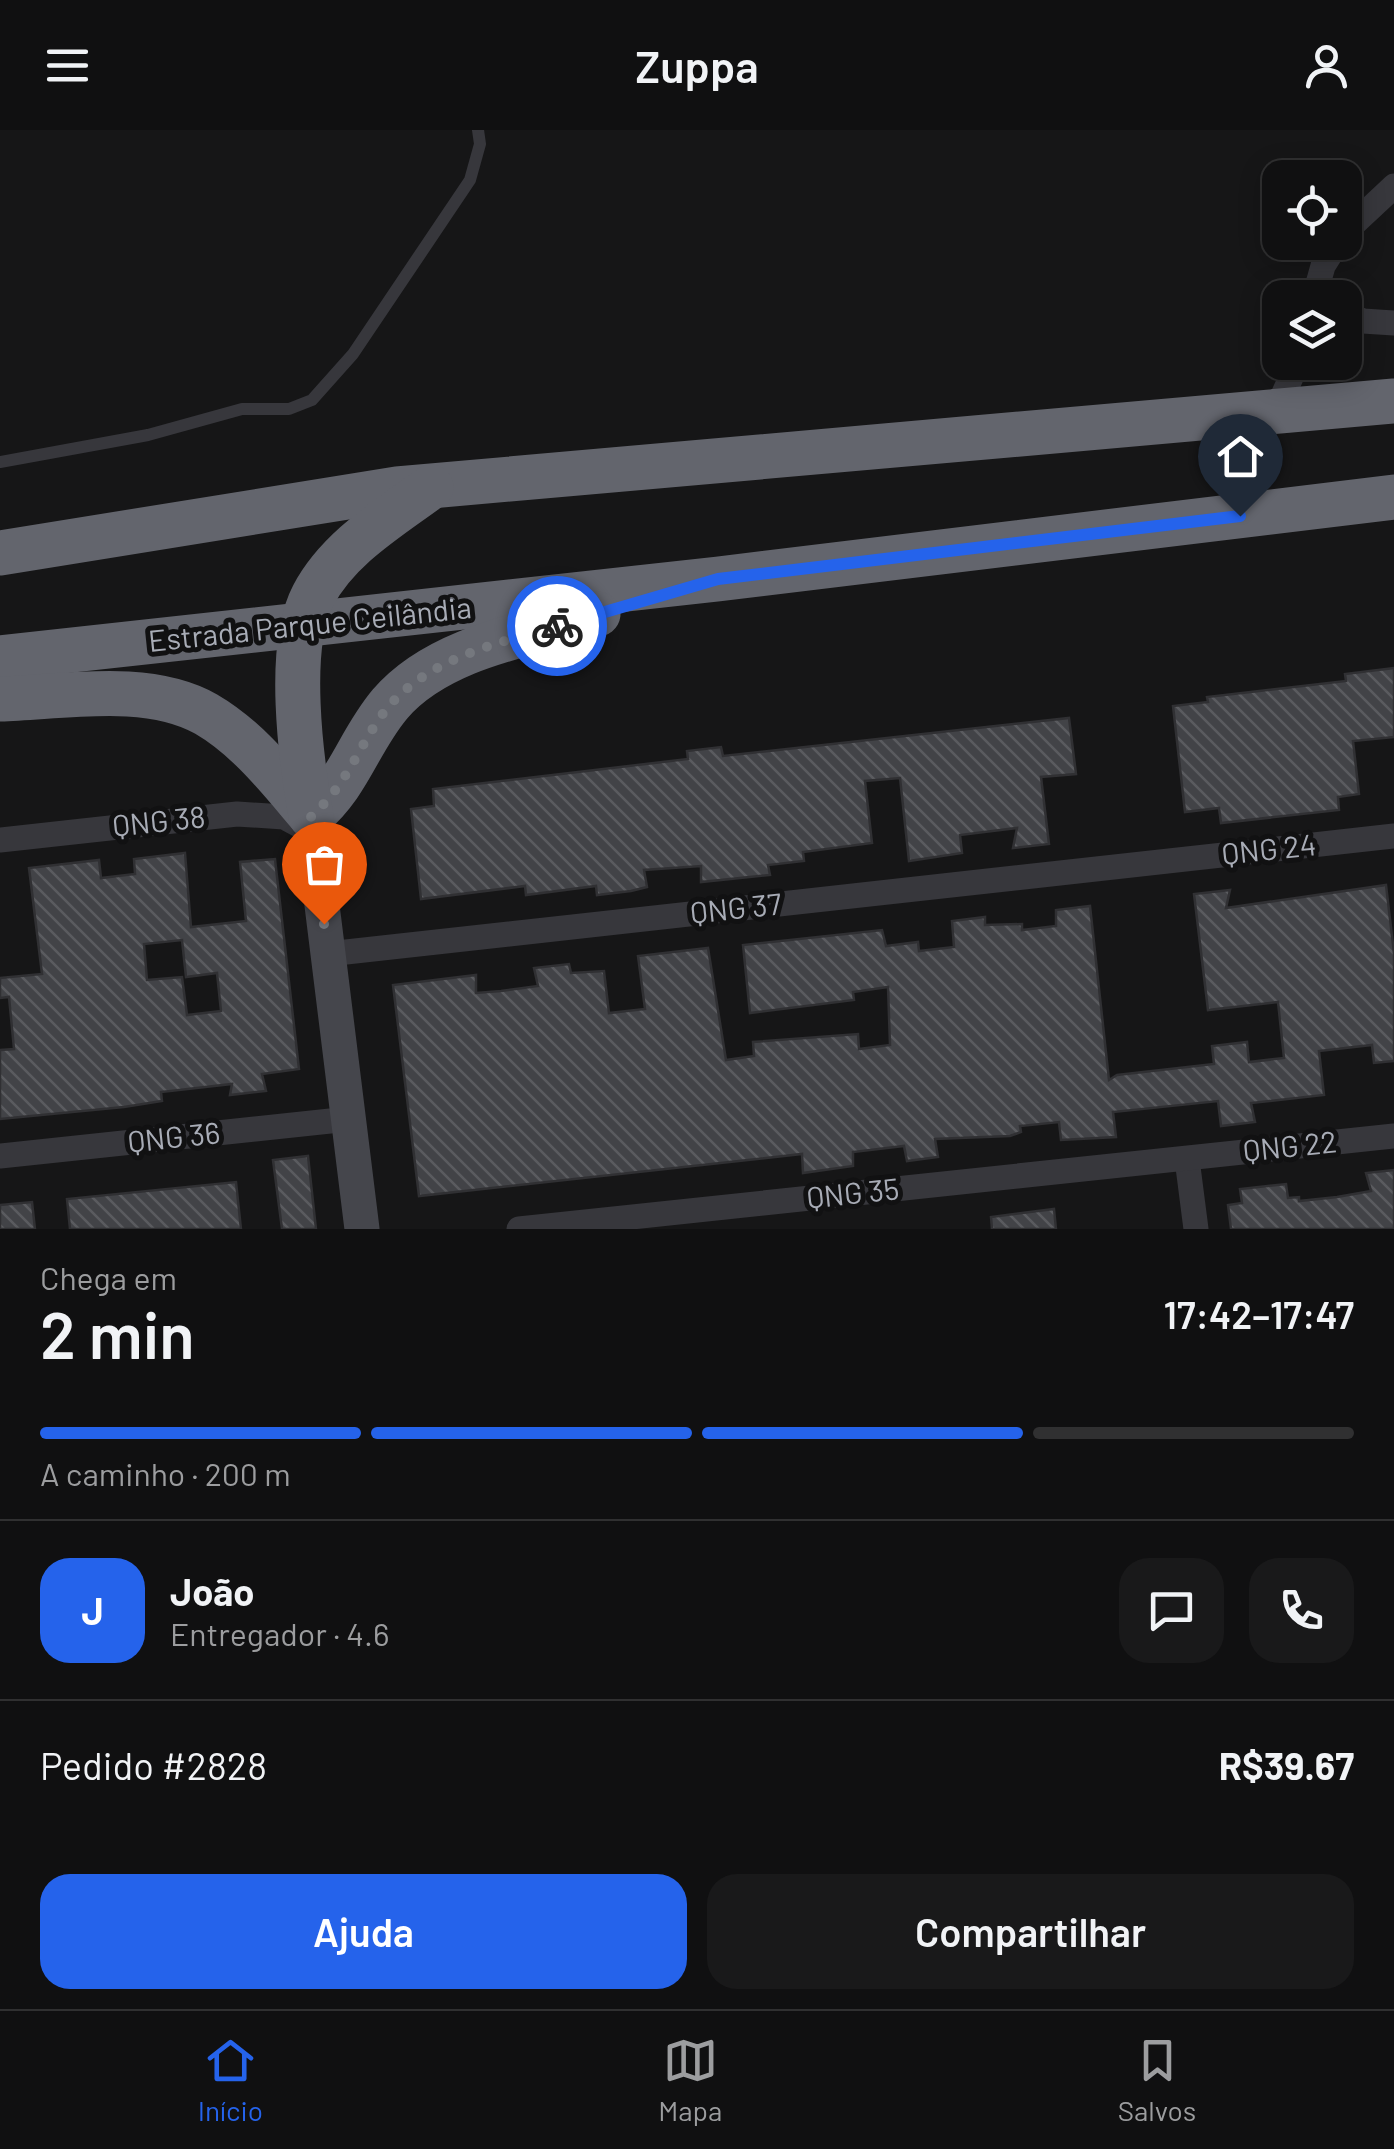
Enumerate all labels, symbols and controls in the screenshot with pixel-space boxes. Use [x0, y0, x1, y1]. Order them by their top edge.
icon: menu [40, 38, 95, 93]
text: Zuppa [635, 38, 759, 92]
icon: person [1299, 38, 1354, 93]
map controls [1262, 160, 1362, 380]
button: locate [1262, 160, 1362, 260]
button: layers [1262, 280, 1362, 380]
pin [1198, 414, 1283, 517]
icon: home [1213, 429, 1268, 484]
courier [507, 576, 607, 676]
street label: Estrada Parque Ceilândia [146, 588, 473, 658]
icon: bike [530, 599, 585, 654]
street label: QNG 38 [111, 797, 207, 843]
pin [282, 822, 367, 925]
street label: QNG 24 [1220, 825, 1318, 871]
icon: bag [297, 837, 352, 892]
street label: QNG 37 [688, 884, 783, 930]
street label: QNG 36 [126, 1113, 222, 1159]
street label: QNG 22 [1241, 1122, 1338, 1168]
street label: QNG 35 [805, 1169, 901, 1215]
text: Chega em [40, 1258, 177, 1296]
text: 17:42–17:47 [1164, 1291, 1354, 1337]
text: 2 min [40, 1294, 195, 1372]
text: A caminho · 200 m [40, 1454, 291, 1492]
button: chat [1119, 1558, 1224, 1663]
button: phone [1249, 1558, 1354, 1663]
text: João [170, 1568, 254, 1614]
text: J [81, 1587, 104, 1633]
text: Entregador · 4.6 [170, 1614, 389, 1652]
text: Pedido #2828 [40, 1742, 267, 1788]
text: R$39.67 [1219, 1742, 1354, 1788]
button: Ajuda [40, 1874, 687, 1989]
button: Compartilhar [707, 1874, 1354, 1989]
tab: Início [198, 2033, 263, 2127]
tab: Mapa [658, 2033, 722, 2127]
tab: Salvos [1118, 2033, 1196, 2127]

